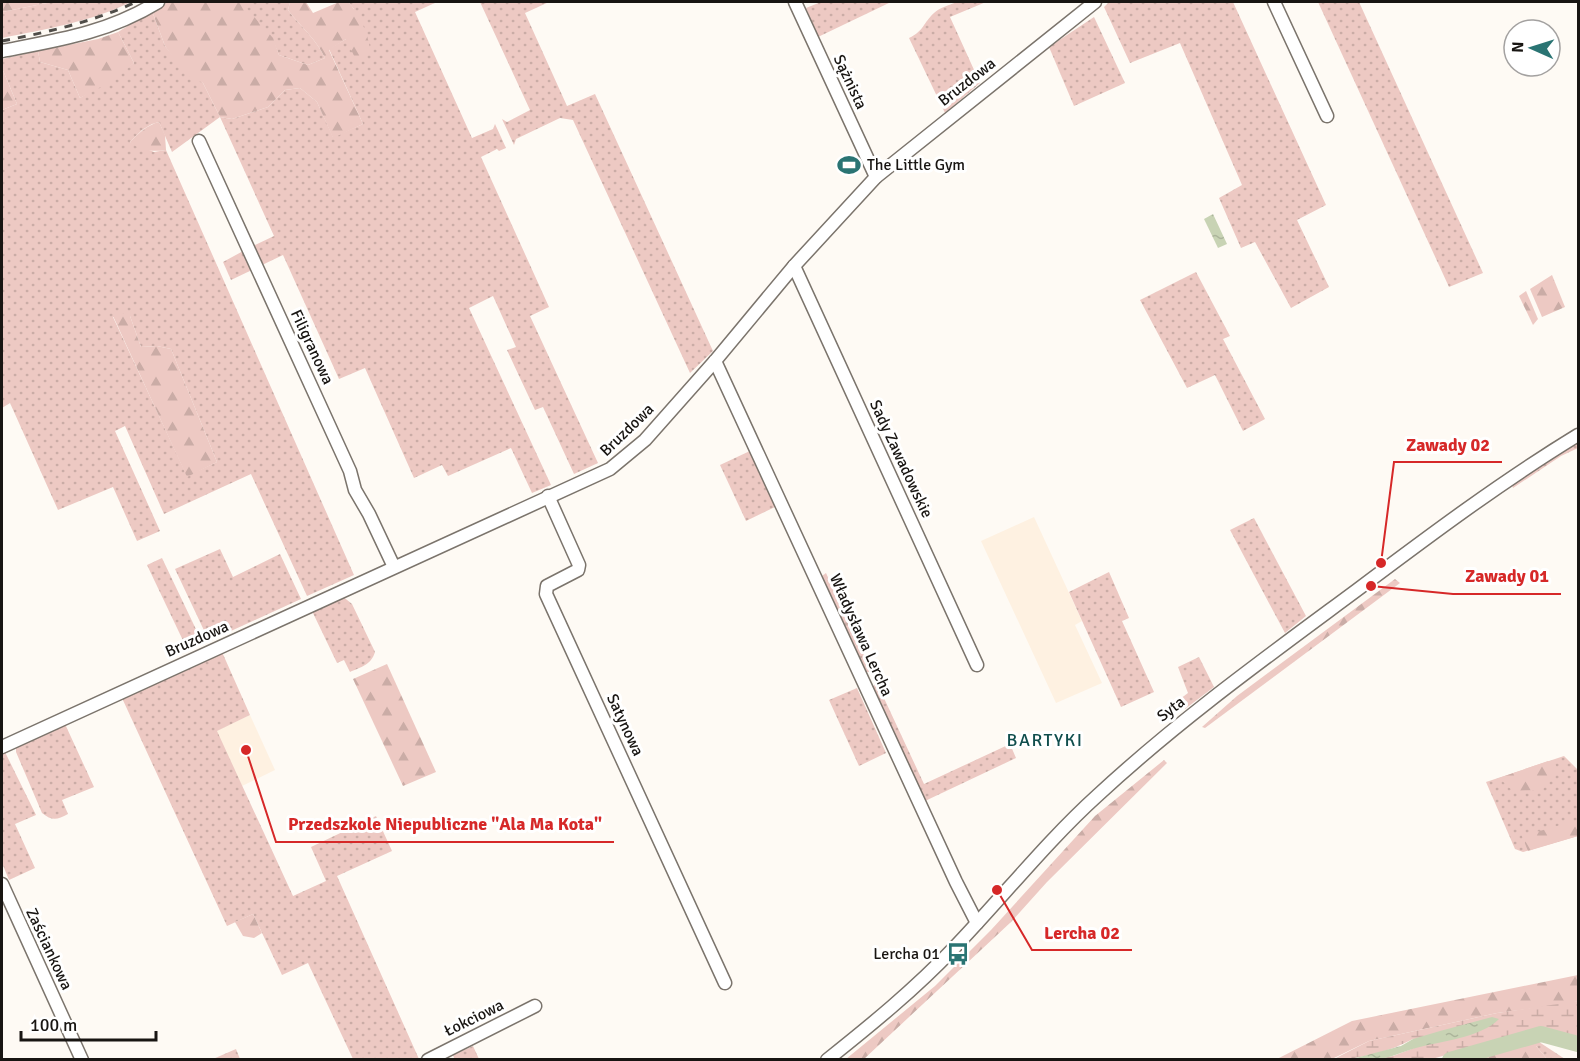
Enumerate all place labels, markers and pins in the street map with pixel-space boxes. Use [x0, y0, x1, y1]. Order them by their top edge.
sports icon: The Little Gym [836, 152, 862, 178]
place label: The Little Gym [867, 155, 965, 175]
callout: Zawady 02 [1394, 426, 1502, 462]
callout: Zawady 01 [1453, 558, 1561, 594]
callout: Przedszkole Niepubliczne "Ala Ma Kota" [276, 806, 614, 842]
callout: Lercha 02 [1032, 914, 1132, 950]
bus stop icon: Lercha 01 [945, 941, 971, 967]
place label: Lercha 01 [873, 944, 940, 964]

